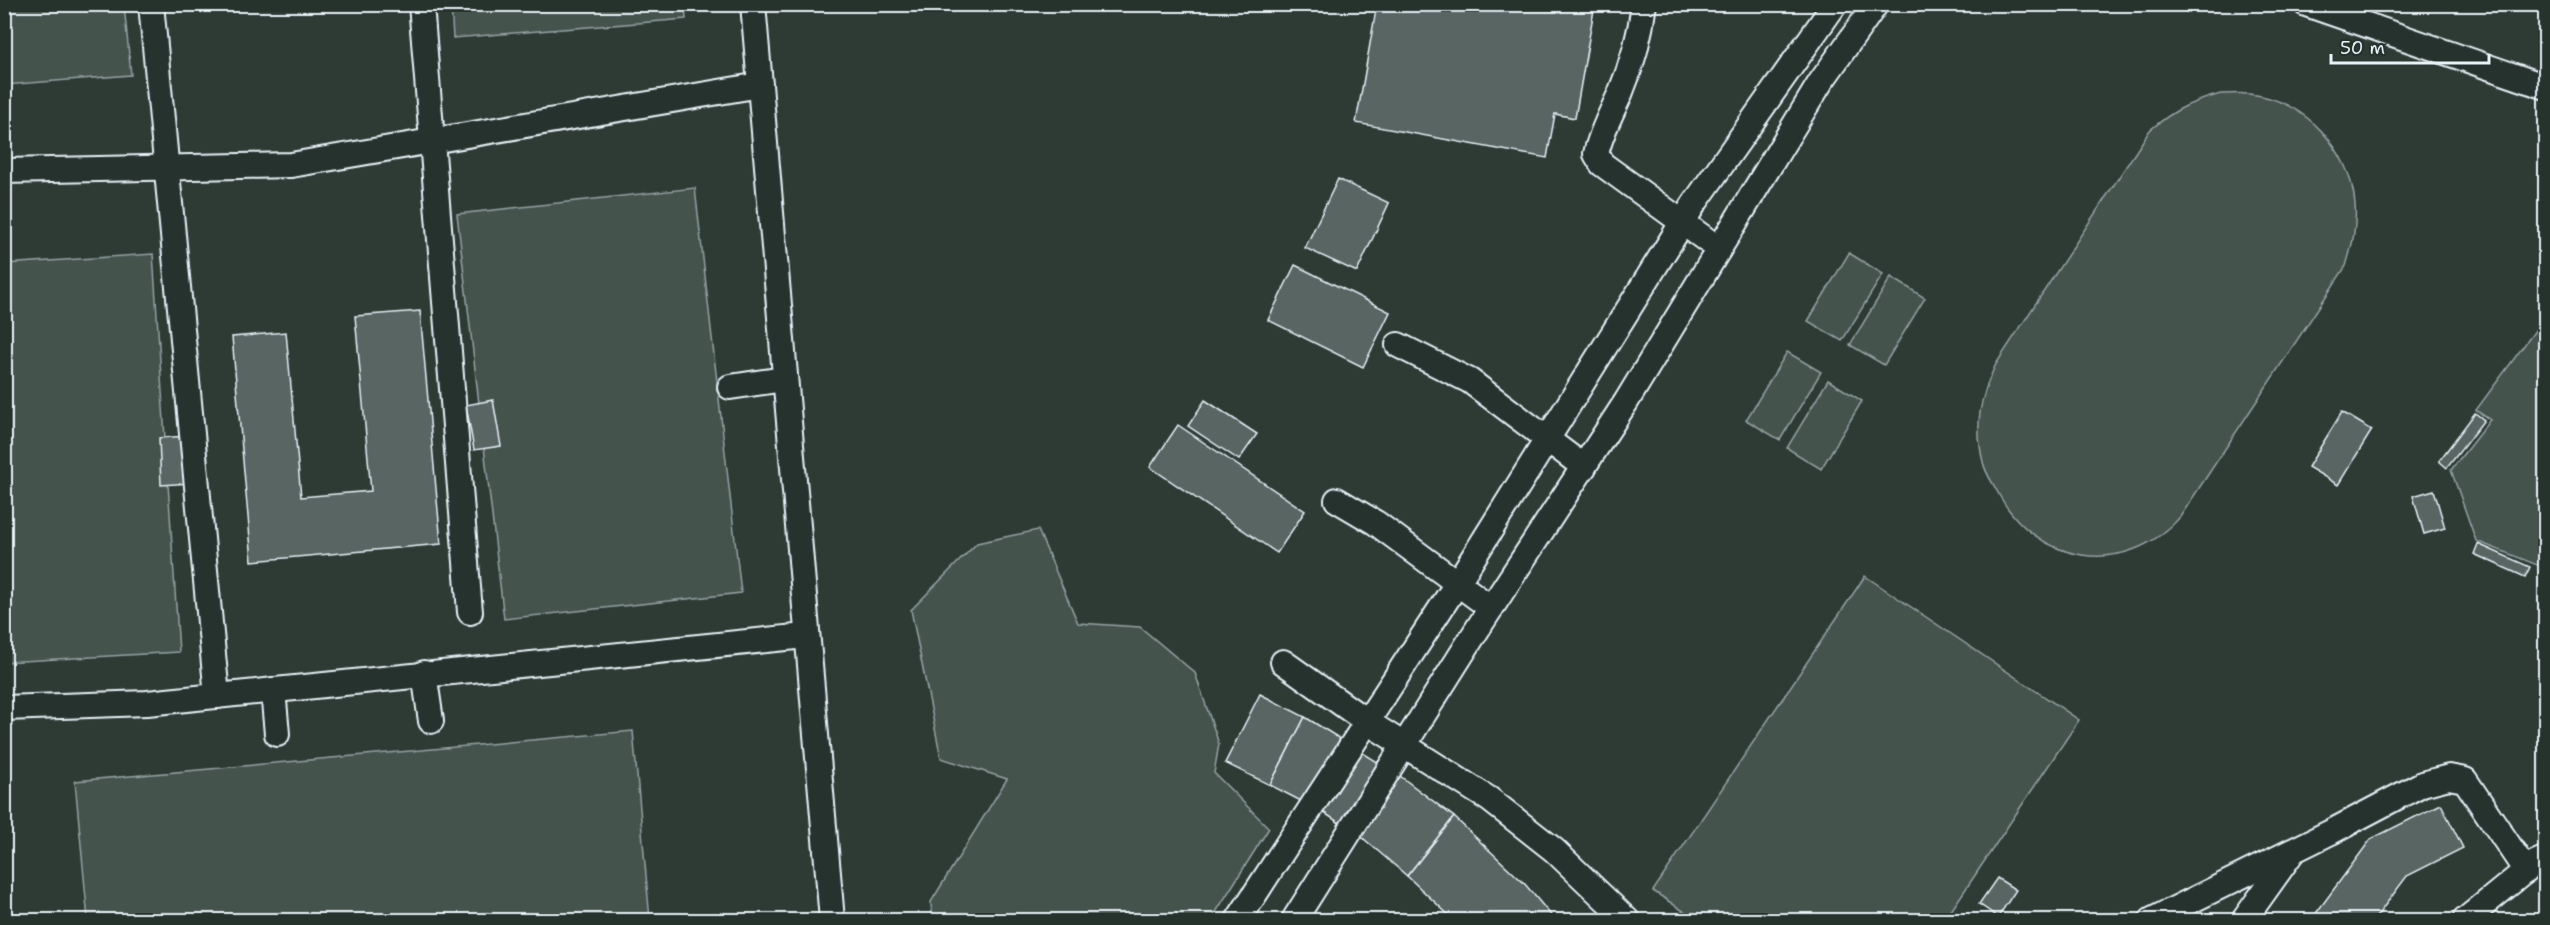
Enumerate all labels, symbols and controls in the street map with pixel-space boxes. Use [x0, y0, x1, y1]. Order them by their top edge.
scale bar [2331, 27, 2488, 65]
text: 50 m [2340, 36, 2385, 60]

